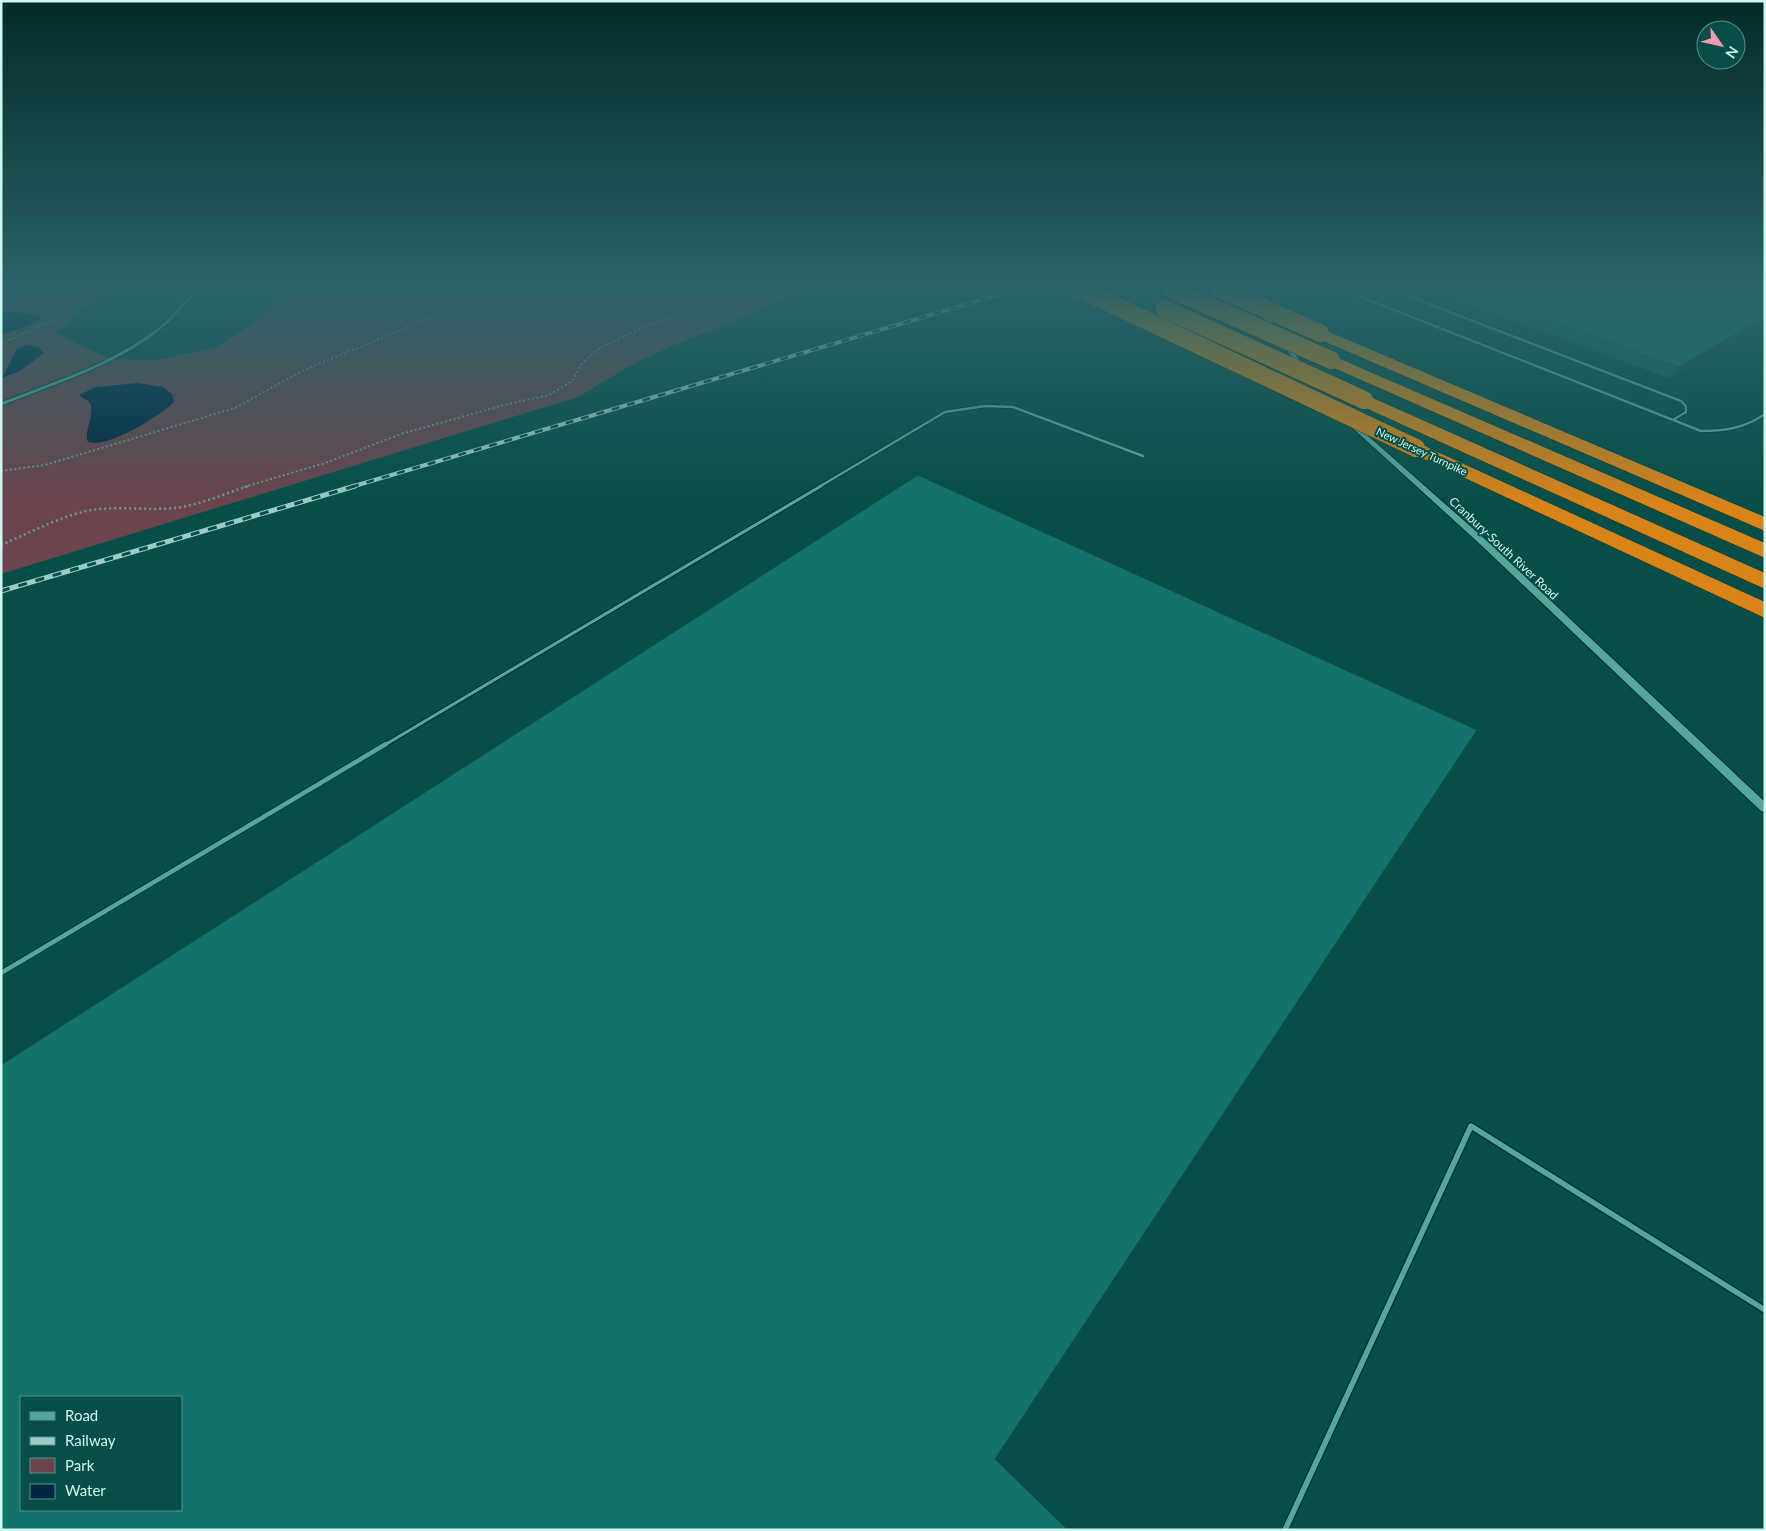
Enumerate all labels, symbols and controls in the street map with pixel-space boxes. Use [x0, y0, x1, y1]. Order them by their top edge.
north arrow [1696, 20, 1746, 70]
text: N [1722, 43, 1742, 62]
street label: New Jersey Turnpike [1374, 424, 1470, 478]
street label: Cranbury-South River Road [1446, 493, 1562, 603]
legend [20, 1396, 182, 1511]
text: Road [65, 1406, 98, 1424]
text: Railway [65, 1431, 116, 1449]
text: Park [65, 1456, 95, 1474]
text: Water [65, 1481, 106, 1499]

